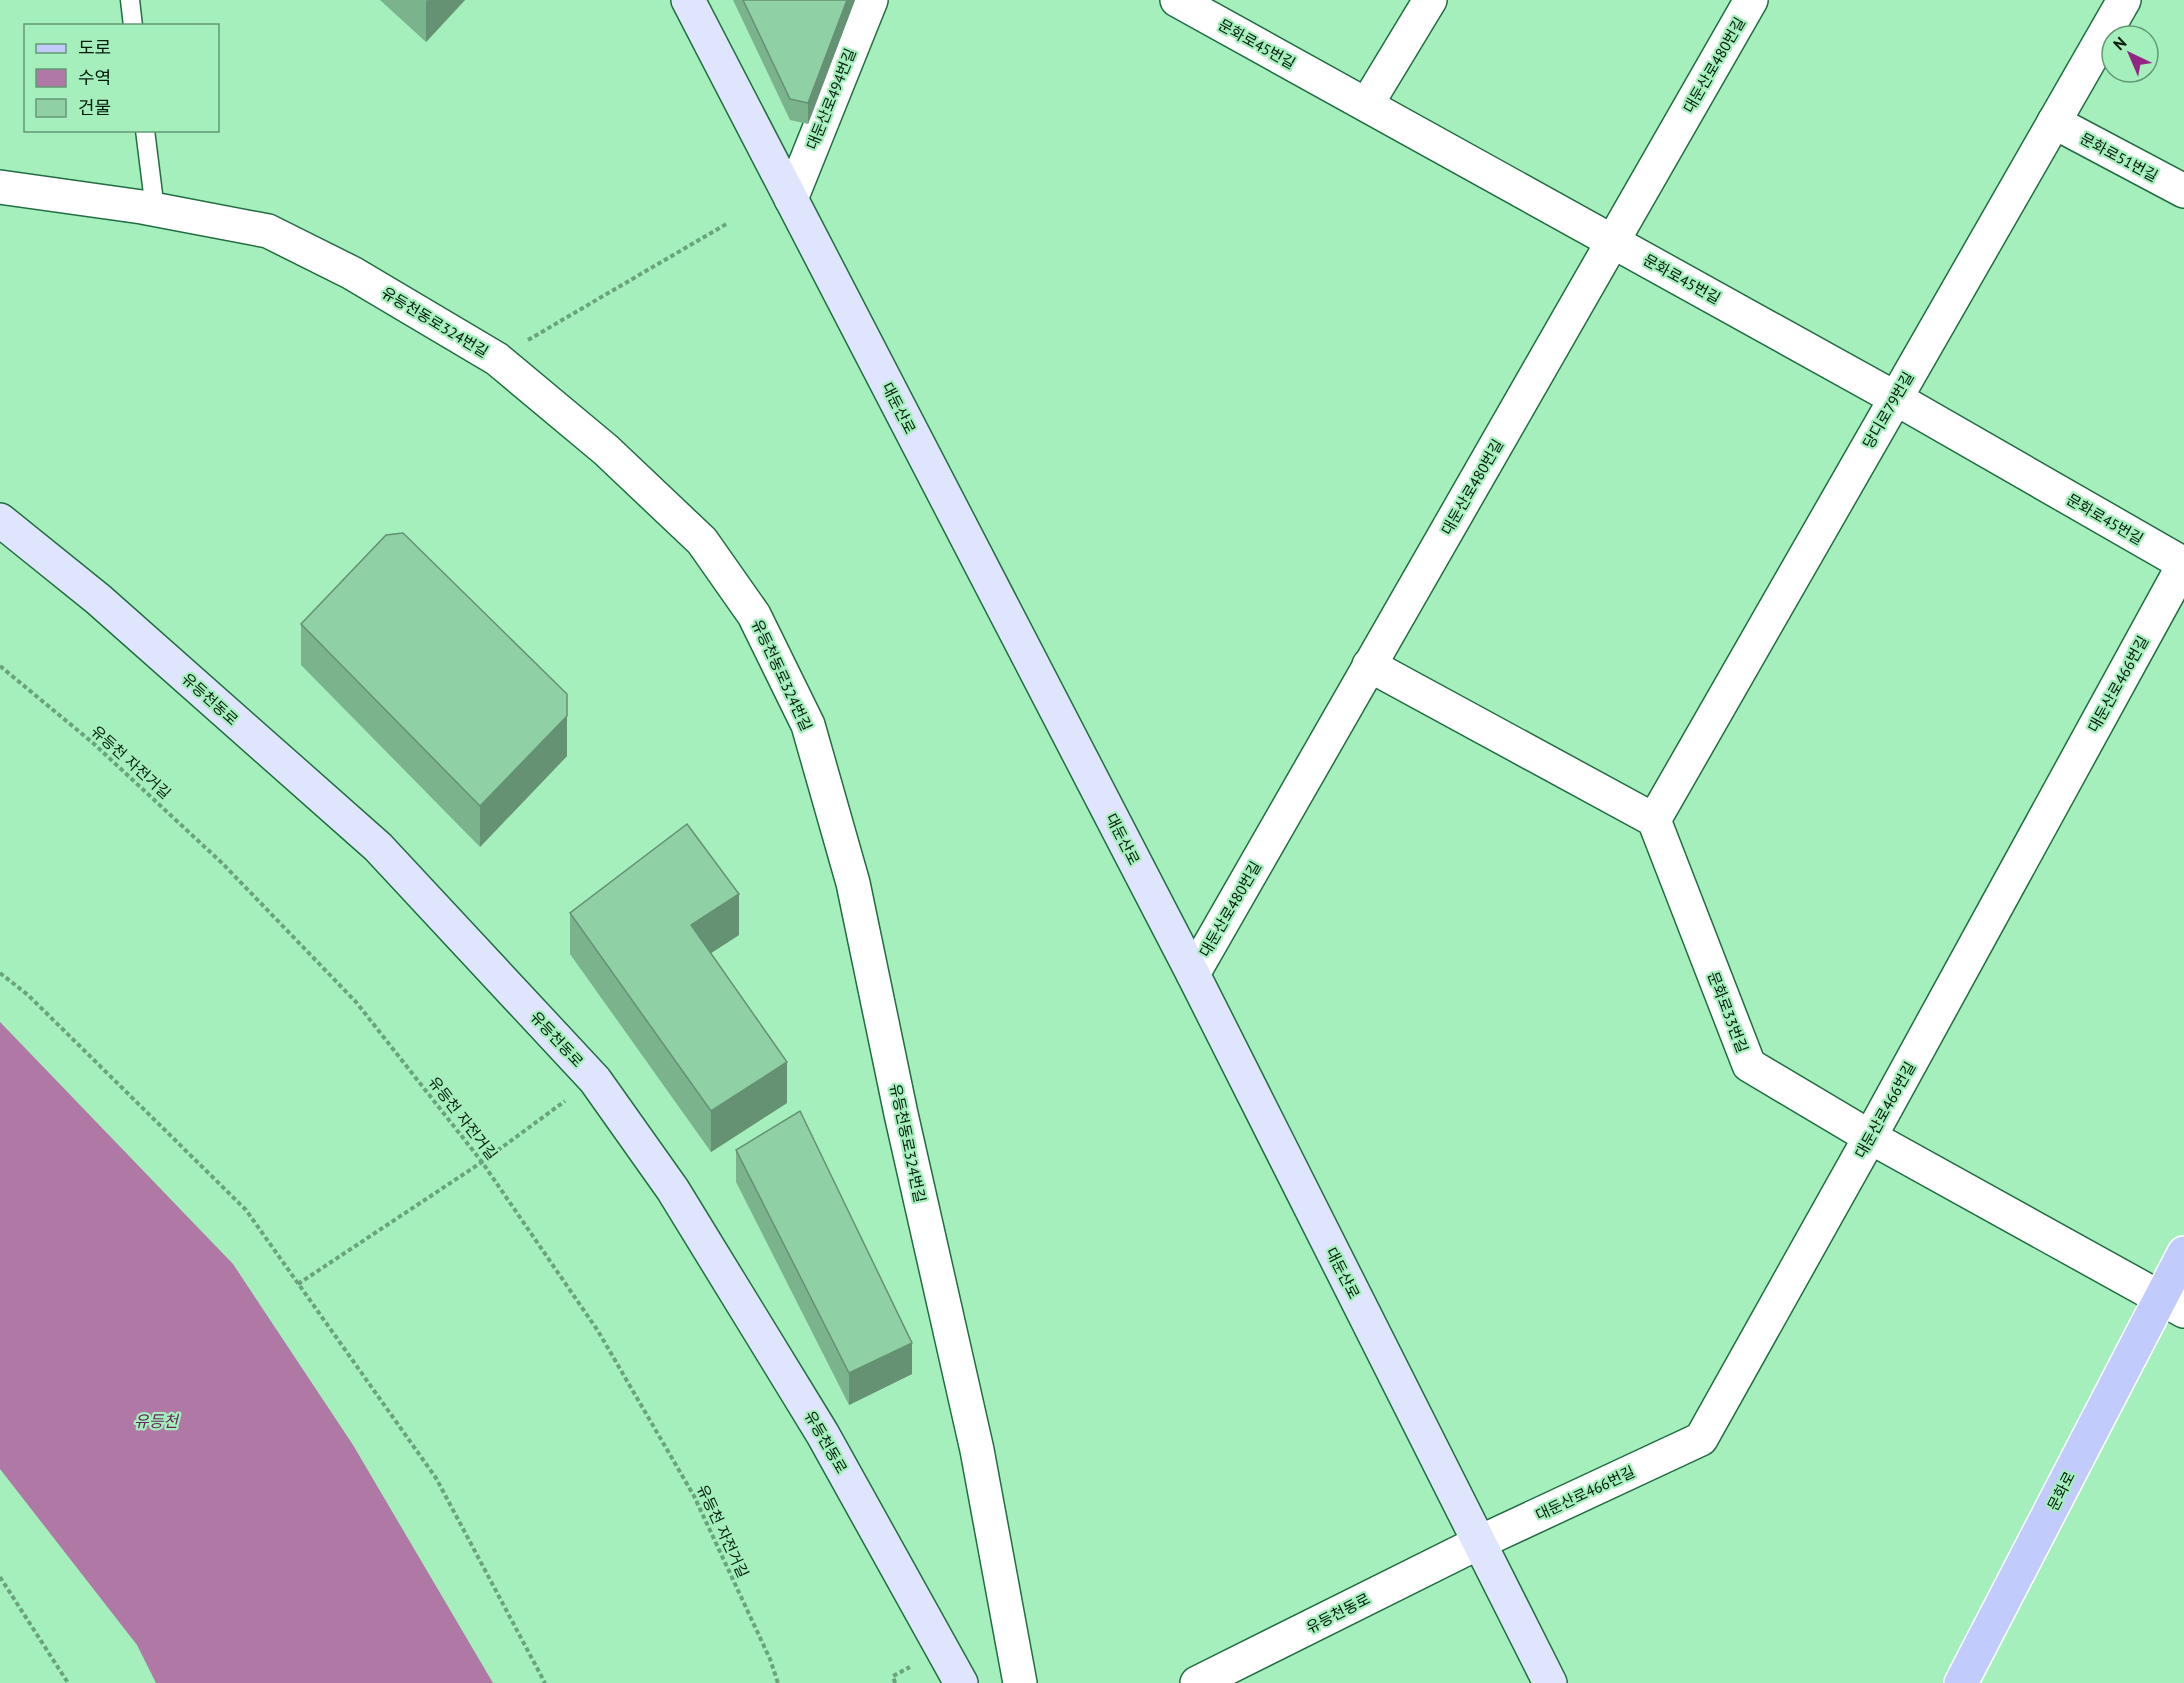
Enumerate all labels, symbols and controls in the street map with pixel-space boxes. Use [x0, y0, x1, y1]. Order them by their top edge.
street label: 대둔산로480번길 [1679, 14, 1749, 116]
street label: 문화로45번길 [1215, 15, 1299, 73]
legend [24, 24, 219, 132]
north arrow [2100, 24, 2160, 84]
text: N [2109, 32, 2130, 54]
text: 도로 [78, 36, 111, 59]
street label: 대둔산로494번길 [802, 46, 860, 152]
text: 수역 [78, 66, 111, 89]
text: 건물 [78, 96, 111, 119]
street label: 문화로51번길 [2077, 129, 2161, 185]
street label: 문화로45번길 [1640, 250, 1724, 308]
street label: 유등천동로324번길 [378, 283, 492, 361]
street label: 당디로79번길 [1858, 368, 1918, 452]
street label: 대둔산로 [878, 379, 920, 437]
street label: 대둔산로480번길 [1437, 436, 1507, 538]
street label: 문화로45번길 [2063, 489, 2147, 549]
street label: 유등천동로324번길 [748, 616, 816, 734]
street label: 대둔산로466번길 [2084, 632, 2152, 736]
street label: 유등천동로 [178, 669, 242, 729]
street label: 유등천 자전거길 [87, 721, 175, 803]
street label: 대둔산로 [1102, 810, 1144, 868]
street label: 대둔산로480번길 [1195, 858, 1265, 960]
street label: 문화로33번길 [1704, 969, 1752, 1055]
street label: 유등천동로 [527, 1007, 587, 1071]
street label: 대둔산로466번길 [1851, 1058, 1919, 1162]
street label: 유등천 자전거길 [425, 1073, 501, 1163]
street label: 유등천동로324번길 [886, 1082, 930, 1204]
street label: 대둔산로 [1322, 1244, 1364, 1302]
street label: 유등천동로 [801, 1407, 851, 1477]
water label: 유등천 [134, 1411, 180, 1431]
street label: 대둔산로466번길 [1532, 1462, 1638, 1524]
street label: 문화로 [2043, 1468, 2079, 1514]
street label: 유등천 자전거길 [693, 1481, 753, 1581]
street label: 유등천동로 [1303, 1589, 1373, 1637]

